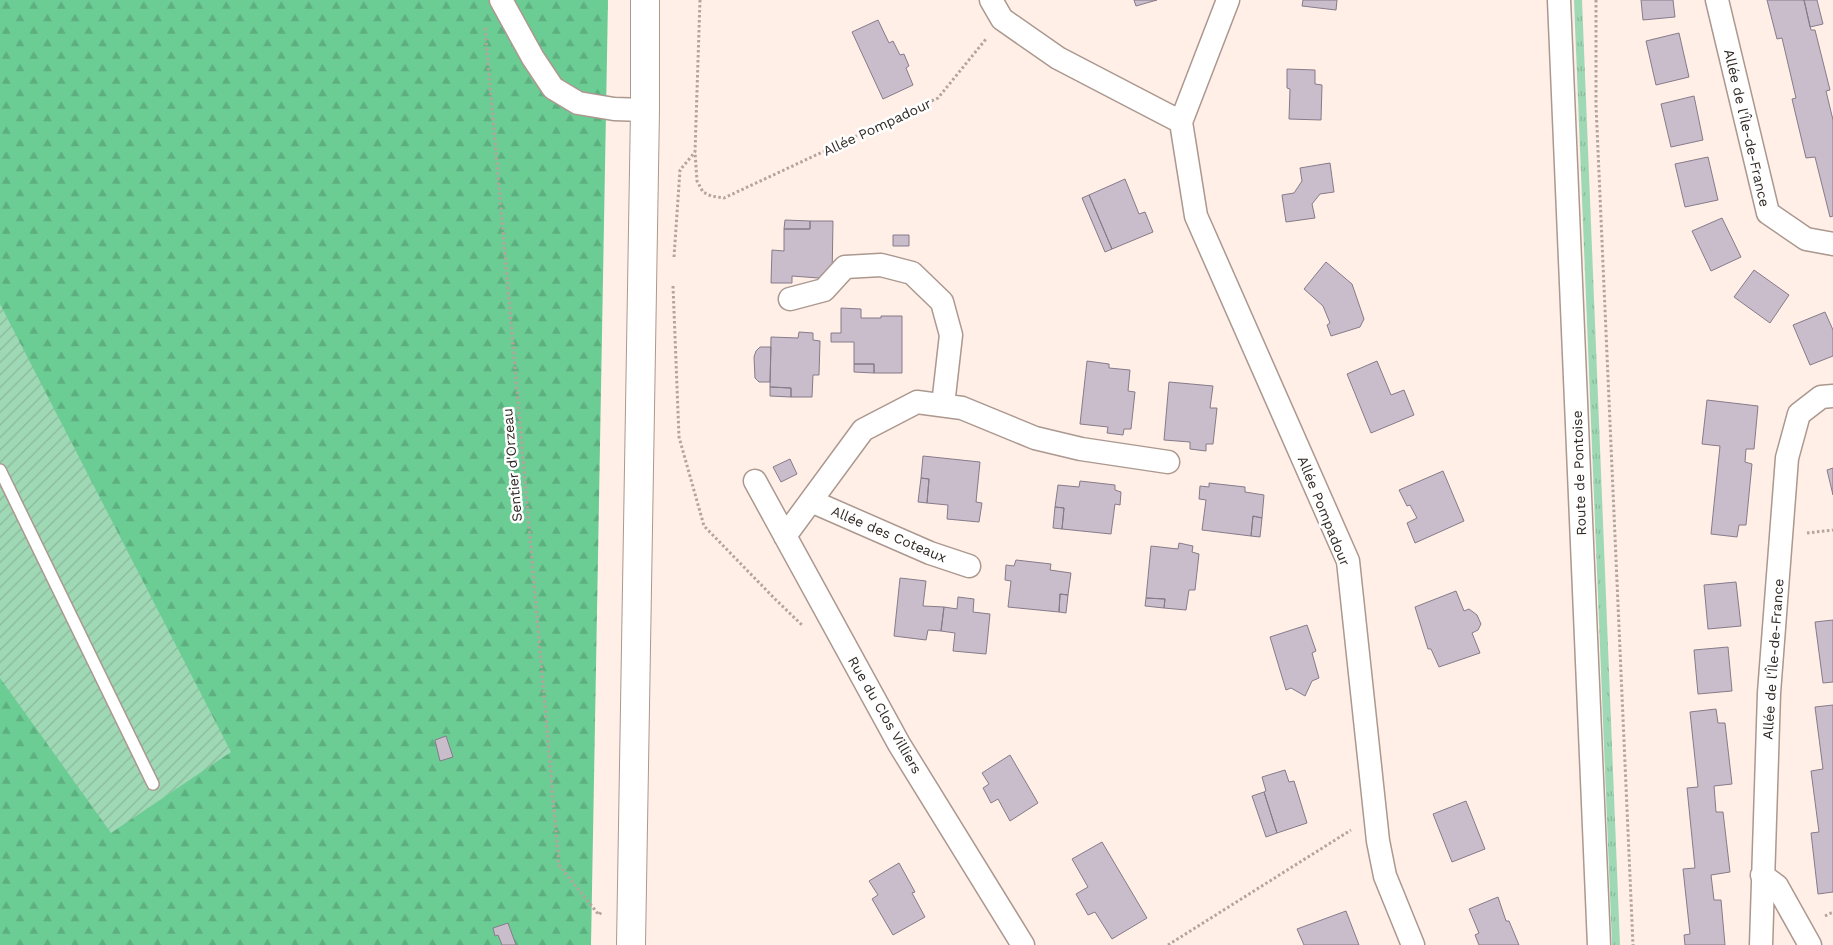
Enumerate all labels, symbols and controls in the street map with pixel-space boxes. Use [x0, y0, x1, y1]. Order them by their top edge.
street label: Allée de l'Île-de-France [1721, 48, 1773, 208]
street label: Allée Pompadour [821, 95, 934, 159]
street label: Sentier d'Orzeau [499, 408, 525, 522]
street label: Route de Pontoise [1569, 410, 1589, 536]
street label: Allée Pompadour [1295, 454, 1353, 569]
street label: Allée des Coteaux [829, 502, 949, 566]
street label: Allée de l'Île-de-France [1759, 578, 1787, 740]
street label: Rue du Clos Villiers [845, 654, 925, 776]

